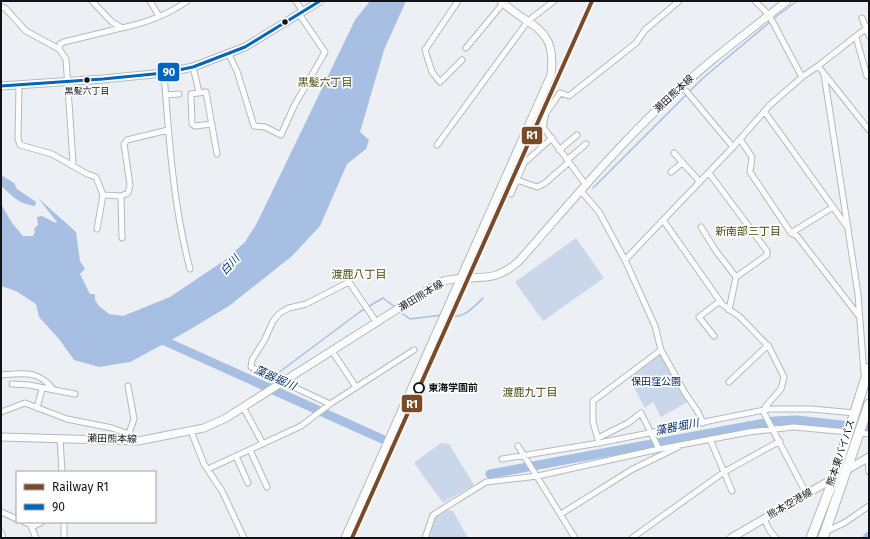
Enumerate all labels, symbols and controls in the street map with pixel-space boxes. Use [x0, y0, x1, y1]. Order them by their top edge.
unlabelled marker [280, 17, 290, 27]
line badge: 90 [157, 62, 180, 82]
text: 90 [163, 66, 176, 79]
street label: 瀬田熊本線 [652, 73, 696, 115]
marker: 黒髪六丁目 [82, 75, 92, 85]
district label: 黒髪六丁目 [298, 76, 353, 89]
place label: 黒髪六丁目 [64, 86, 110, 96]
line badge: R1 [521, 126, 543, 145]
text: R1 [526, 129, 538, 142]
district label: 新南部三丁目 [715, 225, 781, 238]
water label: 白川 [218, 252, 243, 278]
district label: 渡鹿八丁目 [332, 268, 387, 281]
street label: 瀬田熊本線 [396, 278, 446, 314]
water label: 藻器堀川 [252, 363, 299, 393]
park label: 保田窪公園 [631, 376, 681, 388]
marker: 東海学園前 [413, 382, 425, 394]
place label: 東海学園前 [428, 382, 478, 394]
district label: 渡鹿九丁目 [503, 386, 558, 399]
line badge: R1 [401, 394, 423, 413]
text: R1 [406, 398, 418, 411]
water label: 藻器堀川 [654, 416, 701, 438]
street label: 熊本東バイパス [825, 418, 857, 488]
street label: 瀬田熊本線 [87, 433, 137, 445]
legend [16, 471, 156, 523]
text: Railway R1 [52, 480, 109, 494]
street label: 熊本空港線 [765, 486, 815, 522]
text: 90 [52, 500, 65, 514]

